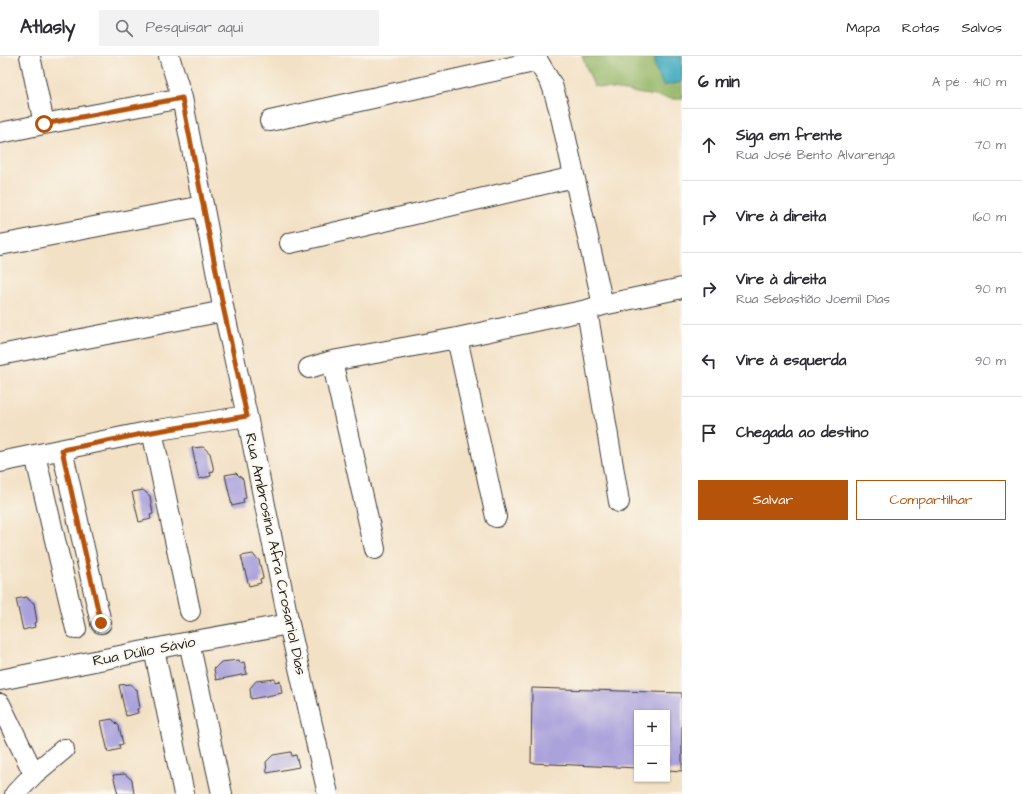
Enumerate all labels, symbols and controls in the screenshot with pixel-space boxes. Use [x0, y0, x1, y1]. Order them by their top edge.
search box [99, 10, 379, 46]
text: Atlasly [20, 14, 75, 41]
icon: search [113, 17, 135, 39]
text: Pesquisar aqui [145, 17, 243, 38]
text: Mapa [846, 18, 880, 38]
text: Rotas [902, 18, 940, 38]
text: Salvos [962, 18, 1002, 38]
text: 6 min [698, 70, 740, 94]
text: A pé · 410 m [932, 73, 1006, 91]
route start [35, 115, 53, 133]
text: Siga em frente [736, 125, 842, 146]
icon: ahead [698, 134, 720, 156]
text: 70 m [974, 136, 1006, 154]
text: Rua José Bento Alvarenga [736, 146, 895, 164]
icon: right [698, 206, 720, 228]
text: Vire à direita [736, 206, 826, 227]
text: 160 m [973, 208, 1006, 226]
text: Vire à direita [736, 269, 826, 290]
icon: right [698, 278, 720, 300]
text: 90 m [975, 280, 1006, 298]
text: Rua Sebastião Joemil Dias [736, 290, 890, 308]
icon: left [698, 350, 720, 372]
text: Vire à esquerda [736, 350, 846, 371]
text: 90 m [975, 352, 1006, 370]
icon: arrive [698, 422, 720, 444]
text: Chegada ao destino [736, 422, 869, 443]
street label: Rua Ambrosina Afra Crosariol Dias [240, 431, 312, 677]
button: Salvar [698, 480, 848, 520]
button: Compartilhar [856, 480, 1006, 520]
route end [92, 614, 110, 632]
street label: Rua Dúlio Sávio [91, 631, 198, 672]
map controls [634, 710, 670, 782]
button: + [634, 710, 670, 746]
button: − [634, 746, 670, 782]

